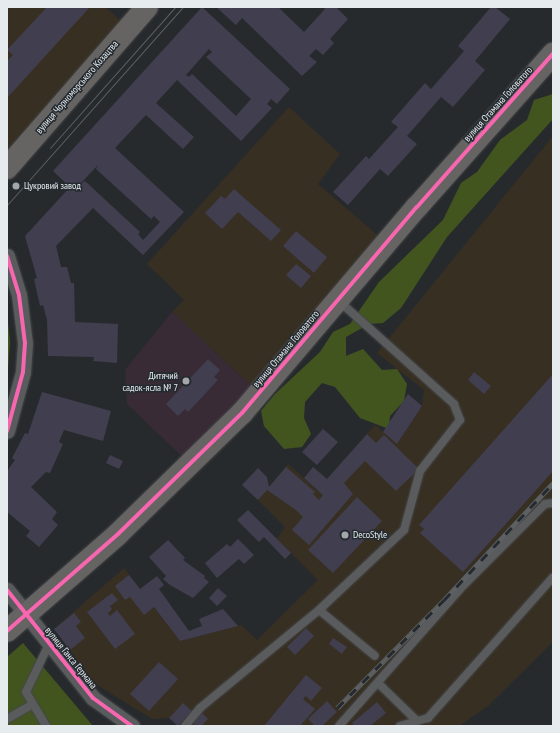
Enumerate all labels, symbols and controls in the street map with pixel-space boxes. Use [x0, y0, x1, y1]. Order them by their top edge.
street label: вулиця Чорноморського Козацтва [33, 38, 121, 136]
street label: вулиця Отамана Головатого [461, 64, 535, 144]
place label: Цукровий завод [24, 180, 81, 192]
marker: Цукровий завод [11, 181, 21, 191]
street label: вулиця Отамана Головатого [250, 308, 322, 390]
place label: Дитячий садок-ясла № 7 [123, 369, 178, 392]
marker: Дитячий садок-ясла № 7 [181, 376, 191, 386]
place label: DecoStyle [353, 529, 387, 541]
marker: DecoStyle [340, 530, 350, 540]
street label: вулиця Ганса Германа [42, 625, 100, 691]

